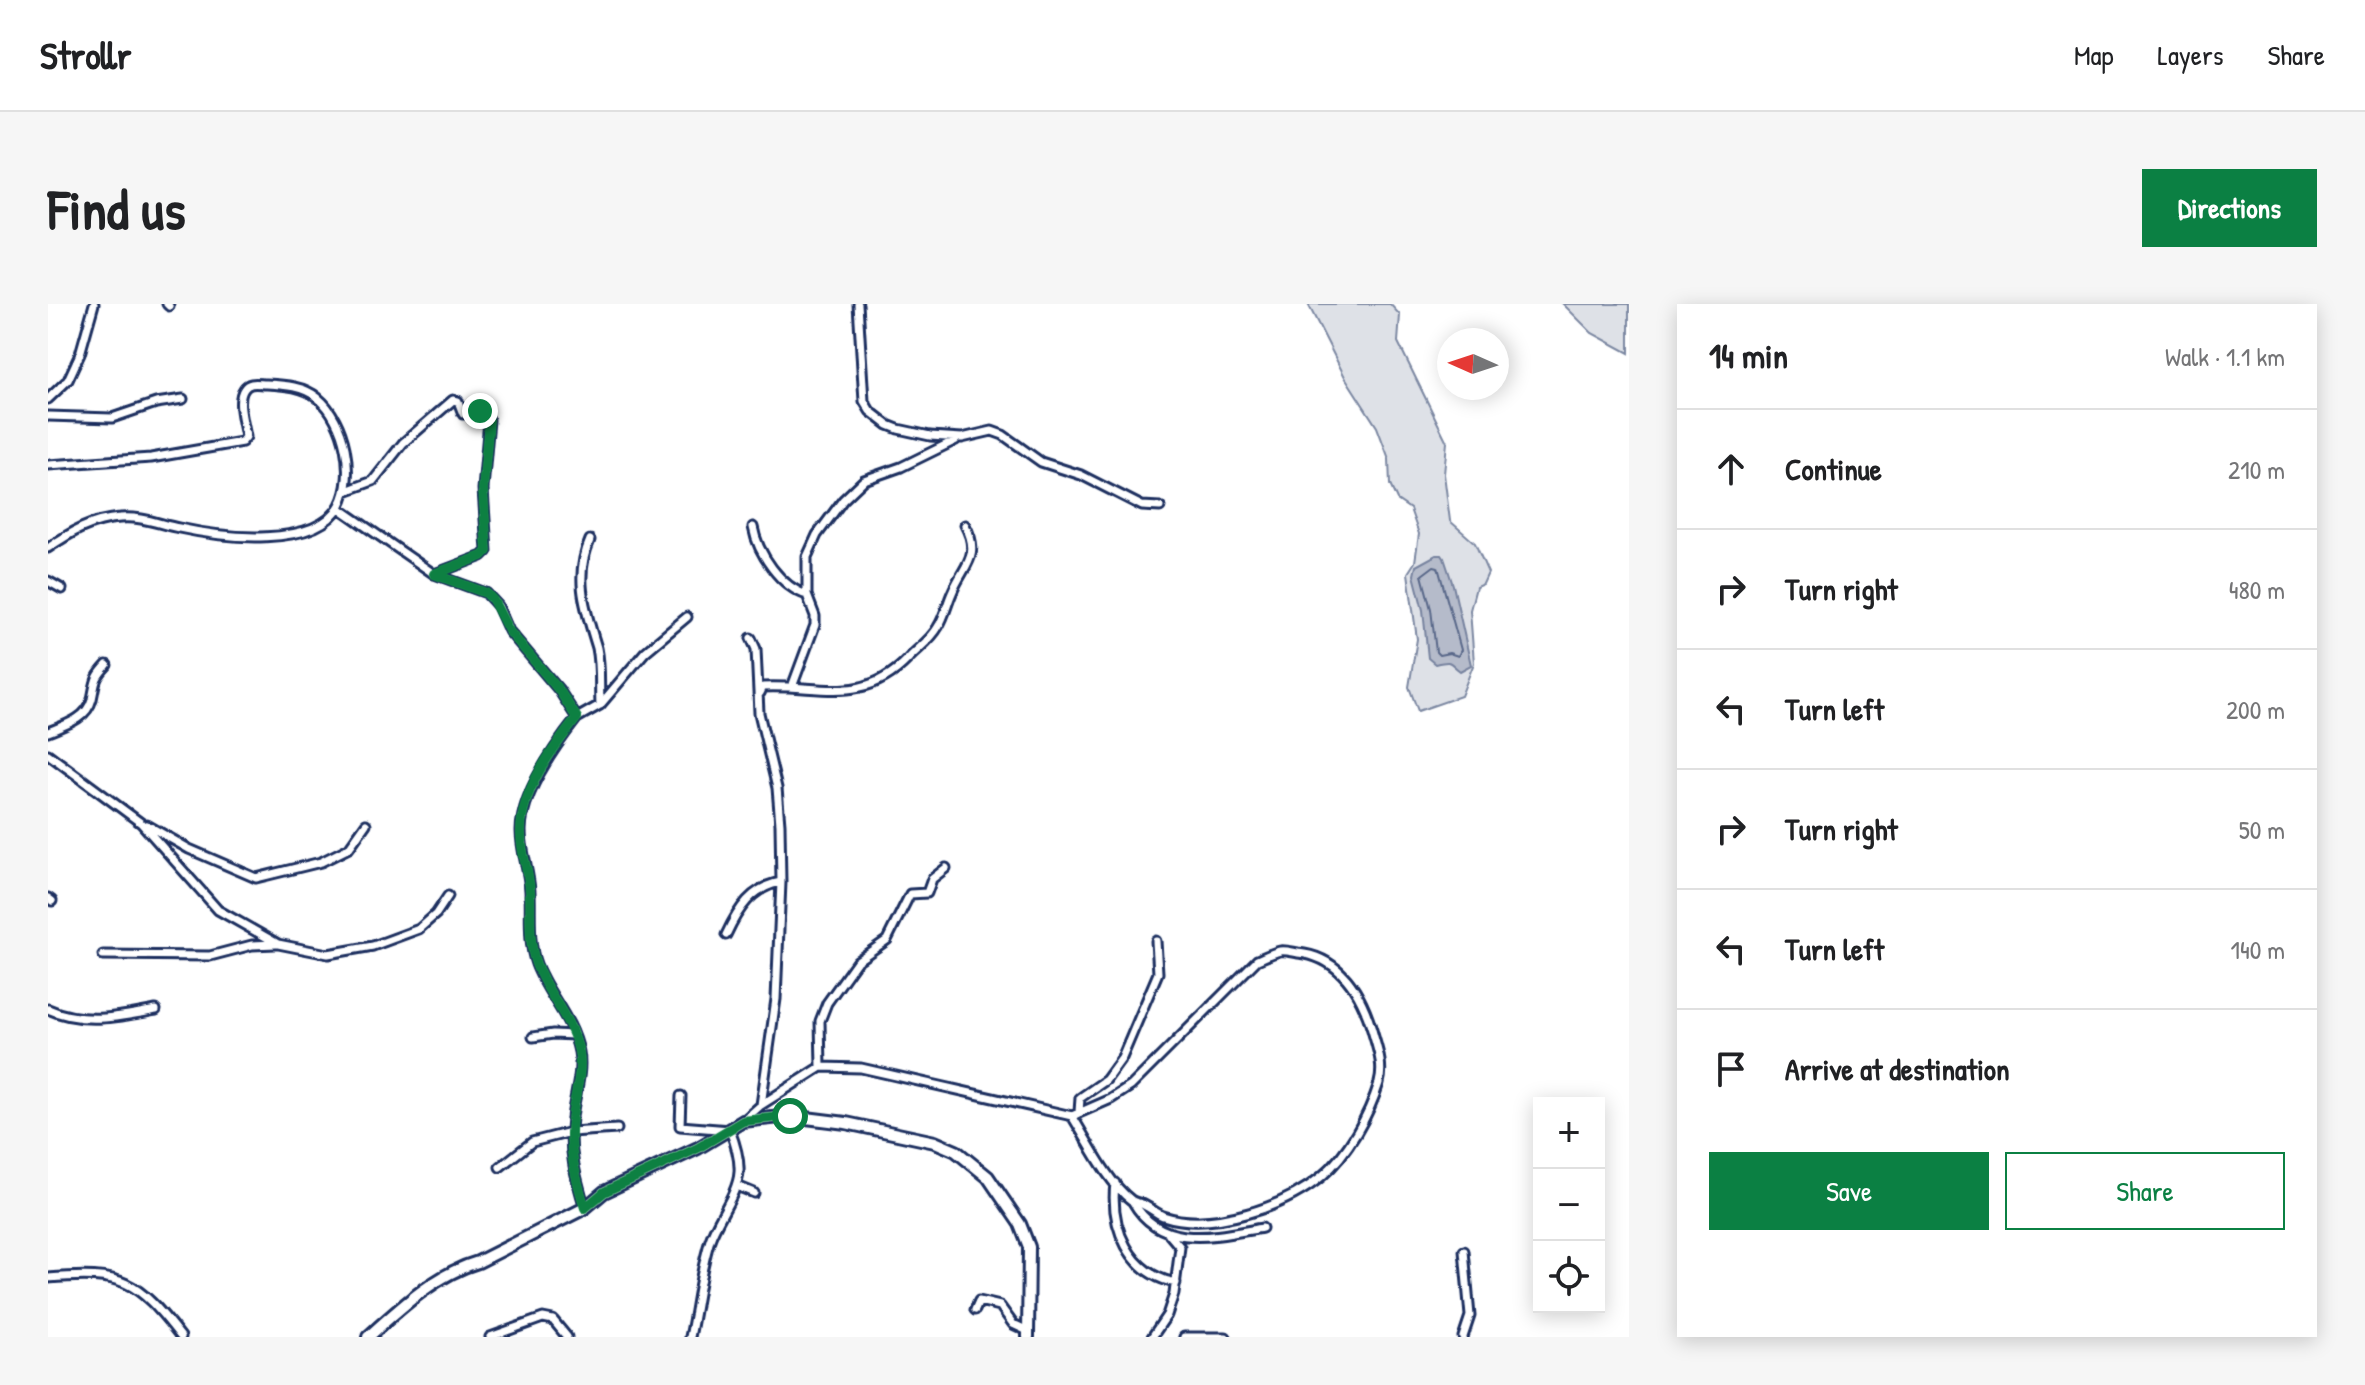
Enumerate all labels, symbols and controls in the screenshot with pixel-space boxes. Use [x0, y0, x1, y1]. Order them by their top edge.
text: Strollr [40, 29, 131, 81]
text: Map [2074, 36, 2114, 74]
text: Layers [2158, 36, 2223, 74]
text: Share [2267, 36, 2325, 74]
button: Directions [2142, 169, 2317, 247]
text: Find us [48, 171, 186, 246]
north arrow [1437, 328, 1509, 400]
text: 14 min [1709, 333, 1788, 379]
text: Walk · 1.1 km [2165, 339, 2285, 374]
route end [462, 393, 498, 429]
icon: ahead [1709, 447, 1753, 491]
text: Continue [1785, 449, 1882, 489]
text: 210 m [2228, 452, 2285, 487]
icon: right [1709, 567, 1753, 611]
text: Turn right [1785, 569, 1898, 609]
text: 480 m [2229, 572, 2285, 607]
icon: left [1709, 687, 1753, 731]
text: Turn left [1785, 689, 1884, 729]
text: 200 m [2226, 692, 2285, 727]
icon: right [1709, 807, 1753, 851]
text: Turn right [1785, 809, 1898, 849]
text: 50 m [2239, 812, 2285, 847]
icon: left [1709, 927, 1753, 971]
text: Turn left [1785, 929, 1884, 969]
text: 140 m [2231, 932, 2285, 967]
icon: arrive [1709, 1047, 1753, 1091]
text: Arrive at destination [1785, 1049, 2010, 1089]
map controls [1533, 1097, 1605, 1313]
button: + [1533, 1097, 1605, 1169]
route start [772, 1098, 808, 1134]
button: Save [1709, 1152, 1989, 1230]
button: Share [2005, 1152, 2285, 1230]
button: − [1533, 1169, 1605, 1241]
button: locate [1533, 1241, 1605, 1313]

